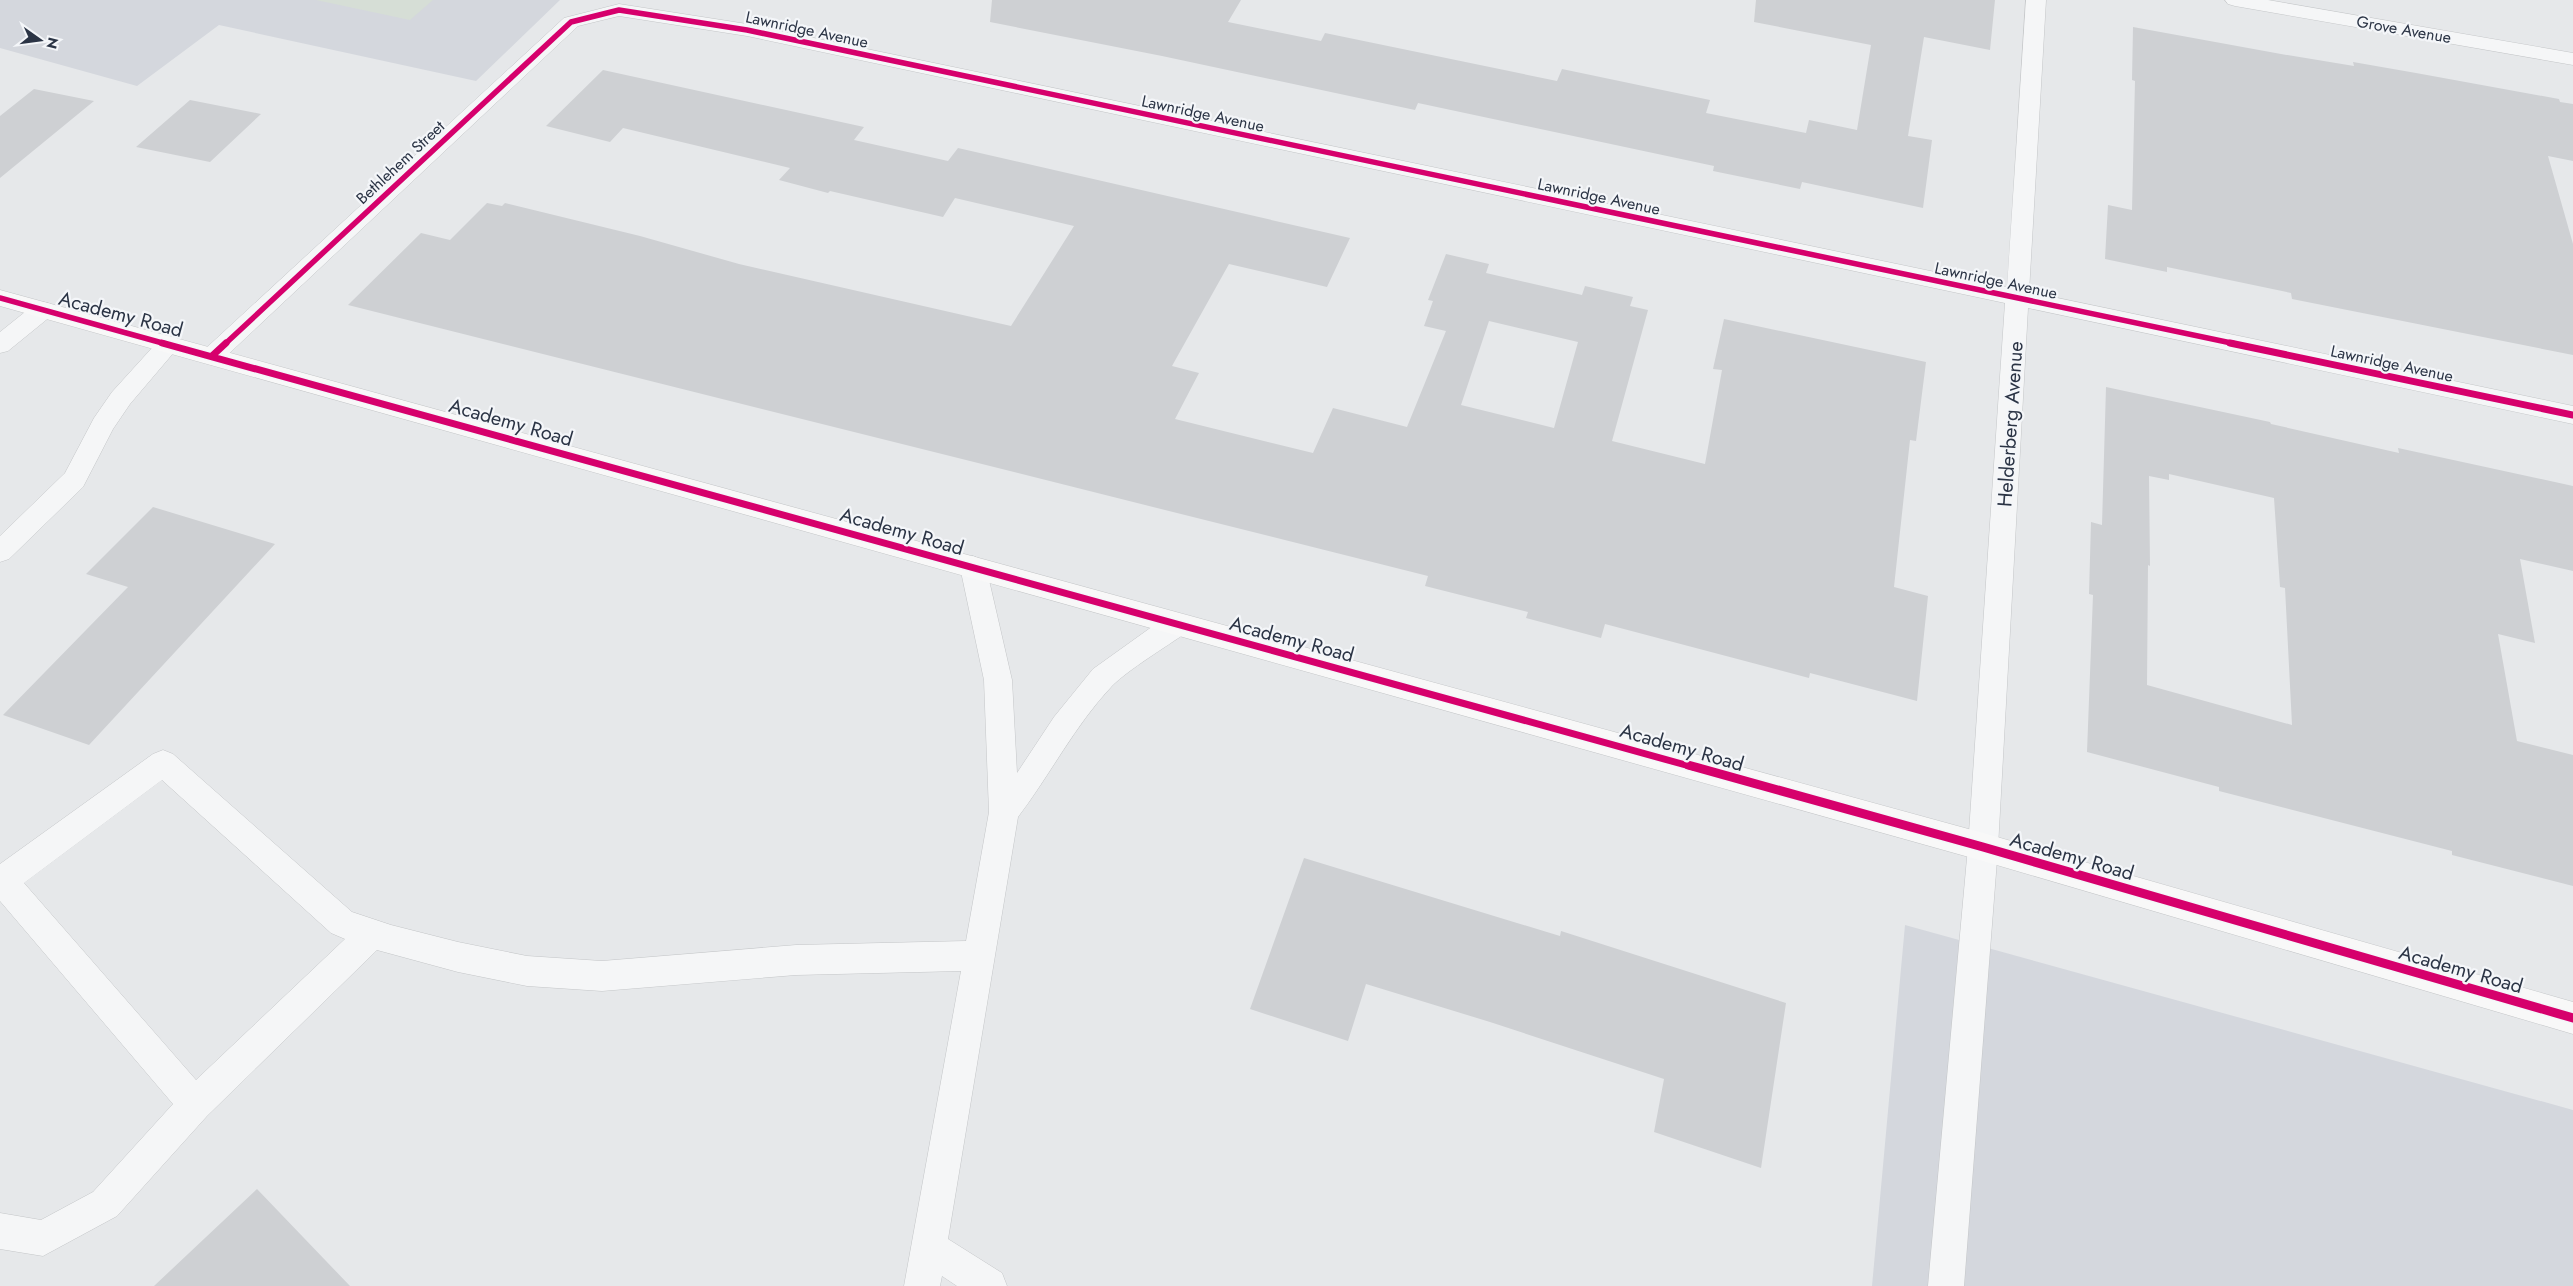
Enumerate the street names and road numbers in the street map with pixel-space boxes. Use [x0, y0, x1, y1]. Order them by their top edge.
street label: Lawnridge Avenue [743, 5, 870, 54]
street label: Grove Avenue [2355, 10, 2453, 49]
street label: Lawnridge Avenue [1139, 89, 1266, 138]
street label: Bethlehem Street [351, 115, 450, 209]
street label: Lawnridge Avenue [1535, 172, 1662, 221]
street label: Lawnridge Avenue [1932, 256, 2059, 305]
street label: Academy Road [56, 284, 186, 345]
street label: Lawnridge Avenue [2328, 339, 2455, 388]
street label: Helderberg Avenue [1990, 340, 2031, 508]
street label: Academy Road [446, 391, 576, 454]
street label: Academy Road [837, 500, 967, 563]
street label: Academy Road [1227, 609, 1357, 670]
street label: Academy Road [1617, 716, 1747, 779]
street label: Academy Road [2007, 825, 2137, 888]
street label: Academy Road [2396, 938, 2526, 1001]

